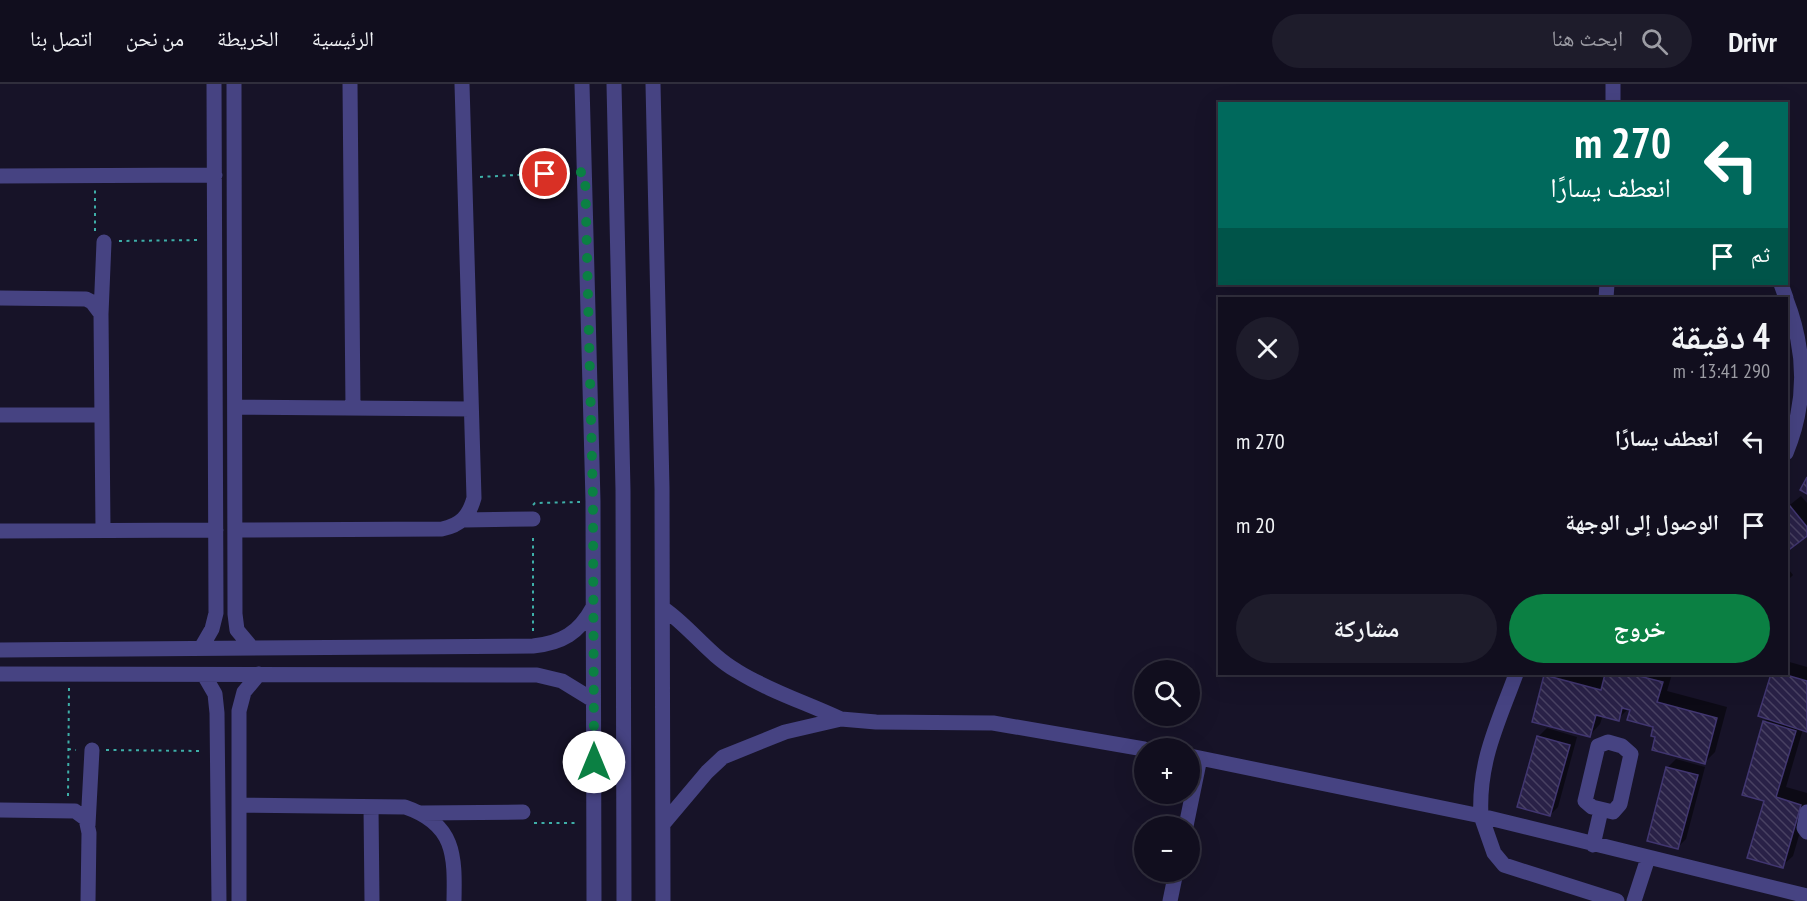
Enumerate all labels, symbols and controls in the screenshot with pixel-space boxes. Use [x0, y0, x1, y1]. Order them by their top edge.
search box [1272, 14, 1692, 68]
text: Drivr [1728, 23, 1777, 60]
text: ابحث هنا [1551, 24, 1623, 52]
text: اتصل بنا [30, 25, 93, 52]
text: من نحن [126, 25, 184, 52]
text: الخريطة [217, 25, 279, 52]
text: الرئيسية [312, 25, 374, 52]
icon: search [1638, 25, 1671, 58]
text: 270 m [1574, 115, 1671, 170]
icon: left [1692, 126, 1770, 204]
pin [519, 148, 570, 199]
icon: arrive [528, 157, 561, 190]
text: انعطف يسارًا [1550, 170, 1671, 204]
icon: arrive [1706, 240, 1739, 273]
text: ثم [1751, 240, 1770, 268]
text: 4 دقيقة [1670, 312, 1770, 359]
button: close [1236, 317, 1299, 380]
text: 290 m · 13:41 [1673, 358, 1770, 384]
text: انعطف يسارًا [1615, 424, 1719, 452]
icon: left [1737, 425, 1770, 458]
text: 270 m [1236, 427, 1285, 455]
text: الوصول إلى الوجهة [1565, 508, 1719, 536]
icon: arrive [1737, 509, 1770, 542]
text: 20 m [1236, 511, 1275, 539]
button: مشاركة [1236, 594, 1497, 663]
button: خروج [1509, 594, 1770, 663]
map controls [1134, 660, 1200, 882]
button: search [1134, 660, 1200, 726]
position arrow [562, 730, 626, 794]
button: + [1134, 738, 1200, 804]
button: − [1134, 816, 1200, 882]

